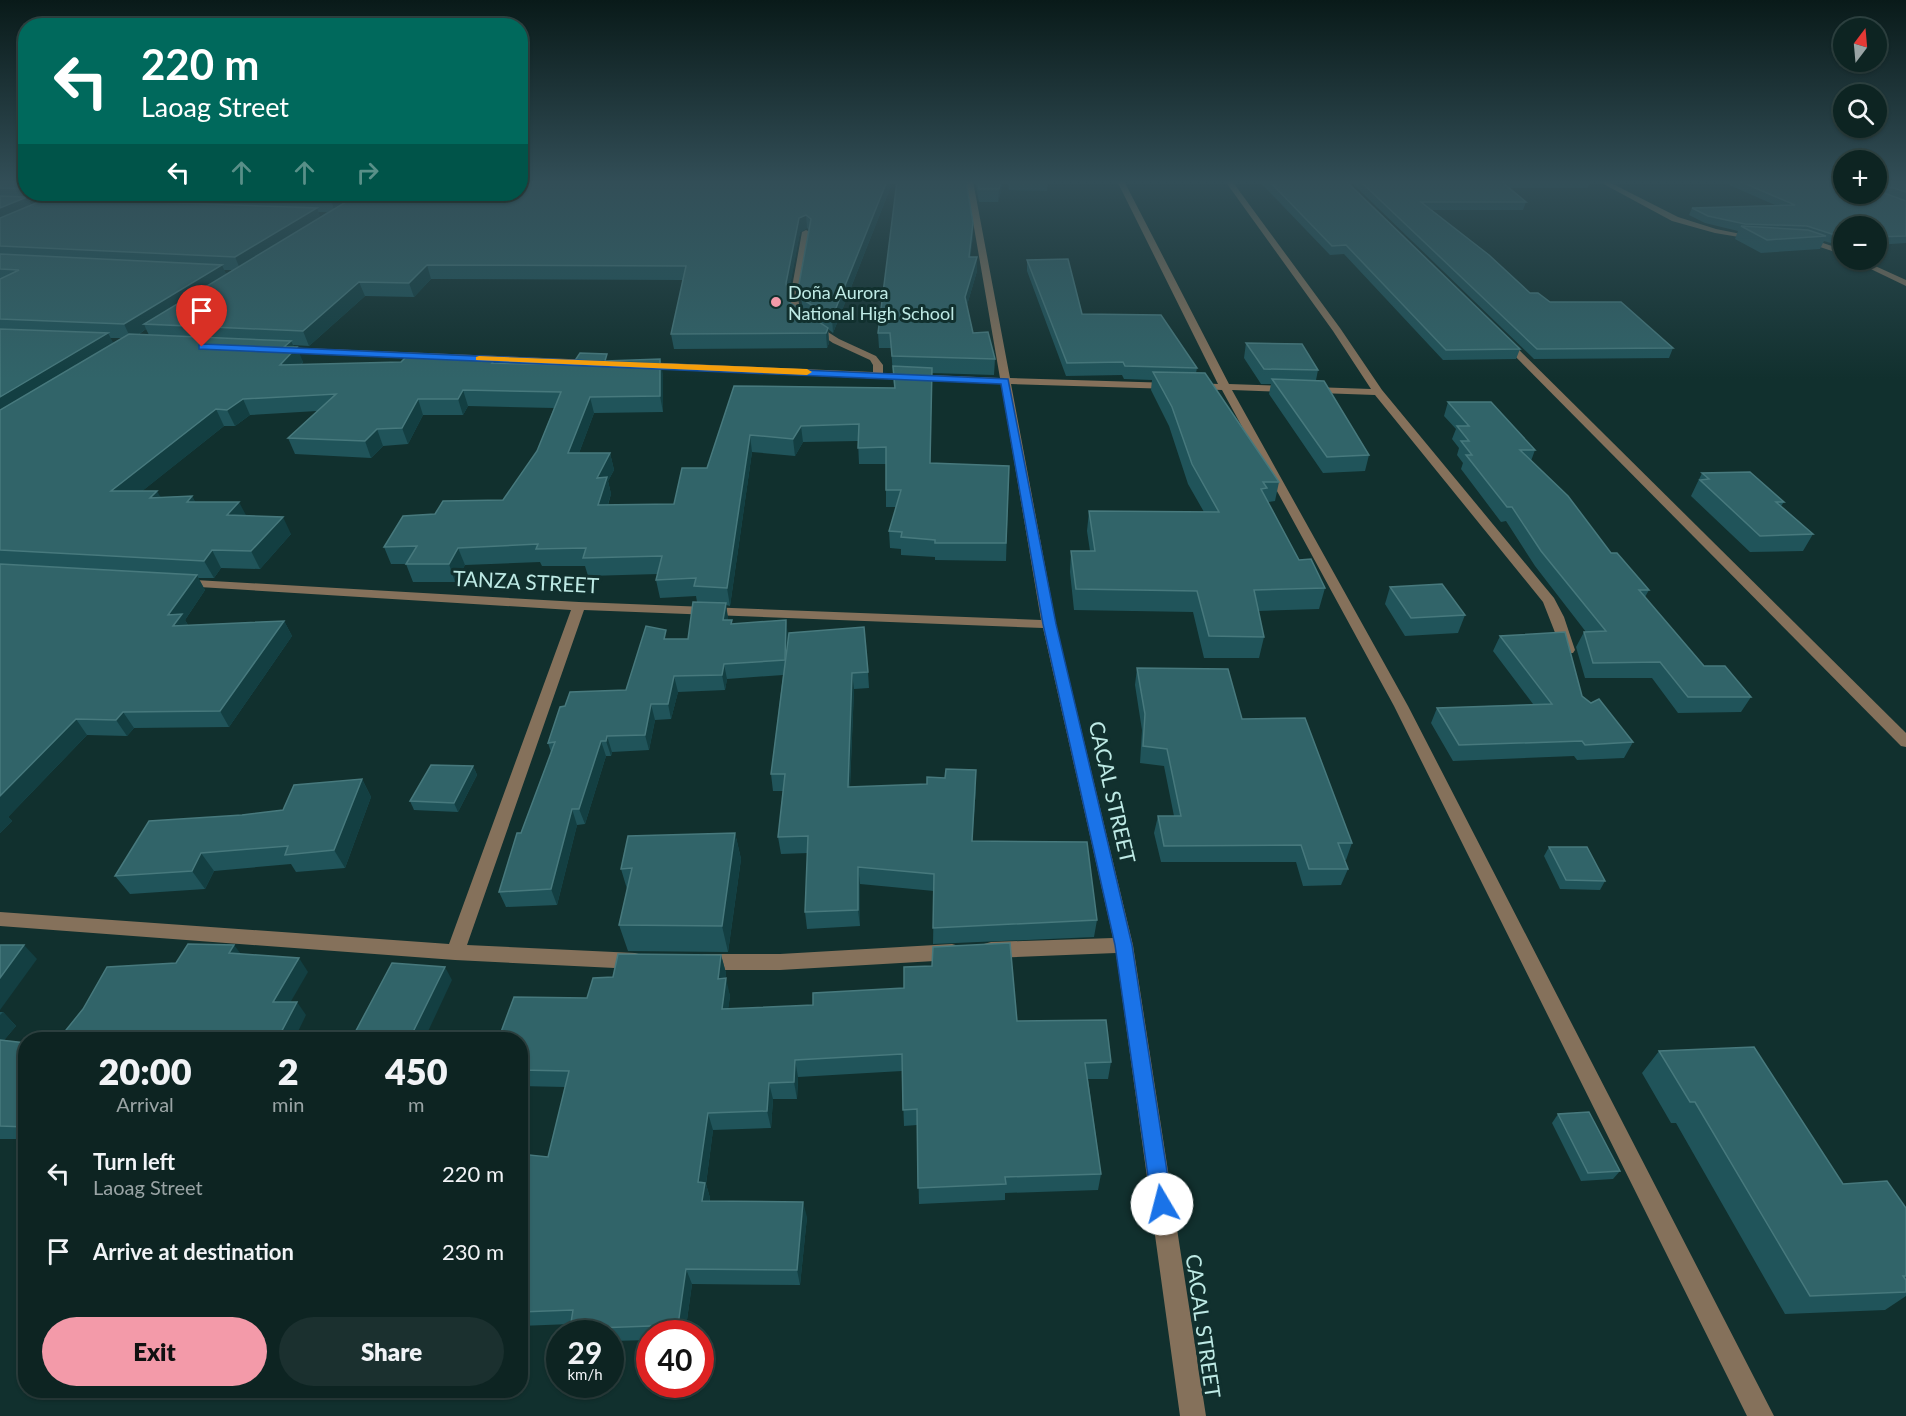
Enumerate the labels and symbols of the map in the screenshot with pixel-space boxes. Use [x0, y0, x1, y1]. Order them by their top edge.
north arrow [1833, 18, 1887, 72]
place label: Doña Aurora National High School [788, 281, 954, 324]
pin [176, 285, 227, 347]
marker: Doña Aurora National High School [769, 295, 783, 309]
street label: TANZA STREET [452, 565, 600, 597]
street label: CACAL STREET [1084, 718, 1142, 866]
position arrow [1130, 1172, 1194, 1236]
street label: CACAL STREET [1182, 1252, 1227, 1400]
speed limit sign: 40 [636, 1320, 714, 1398]

